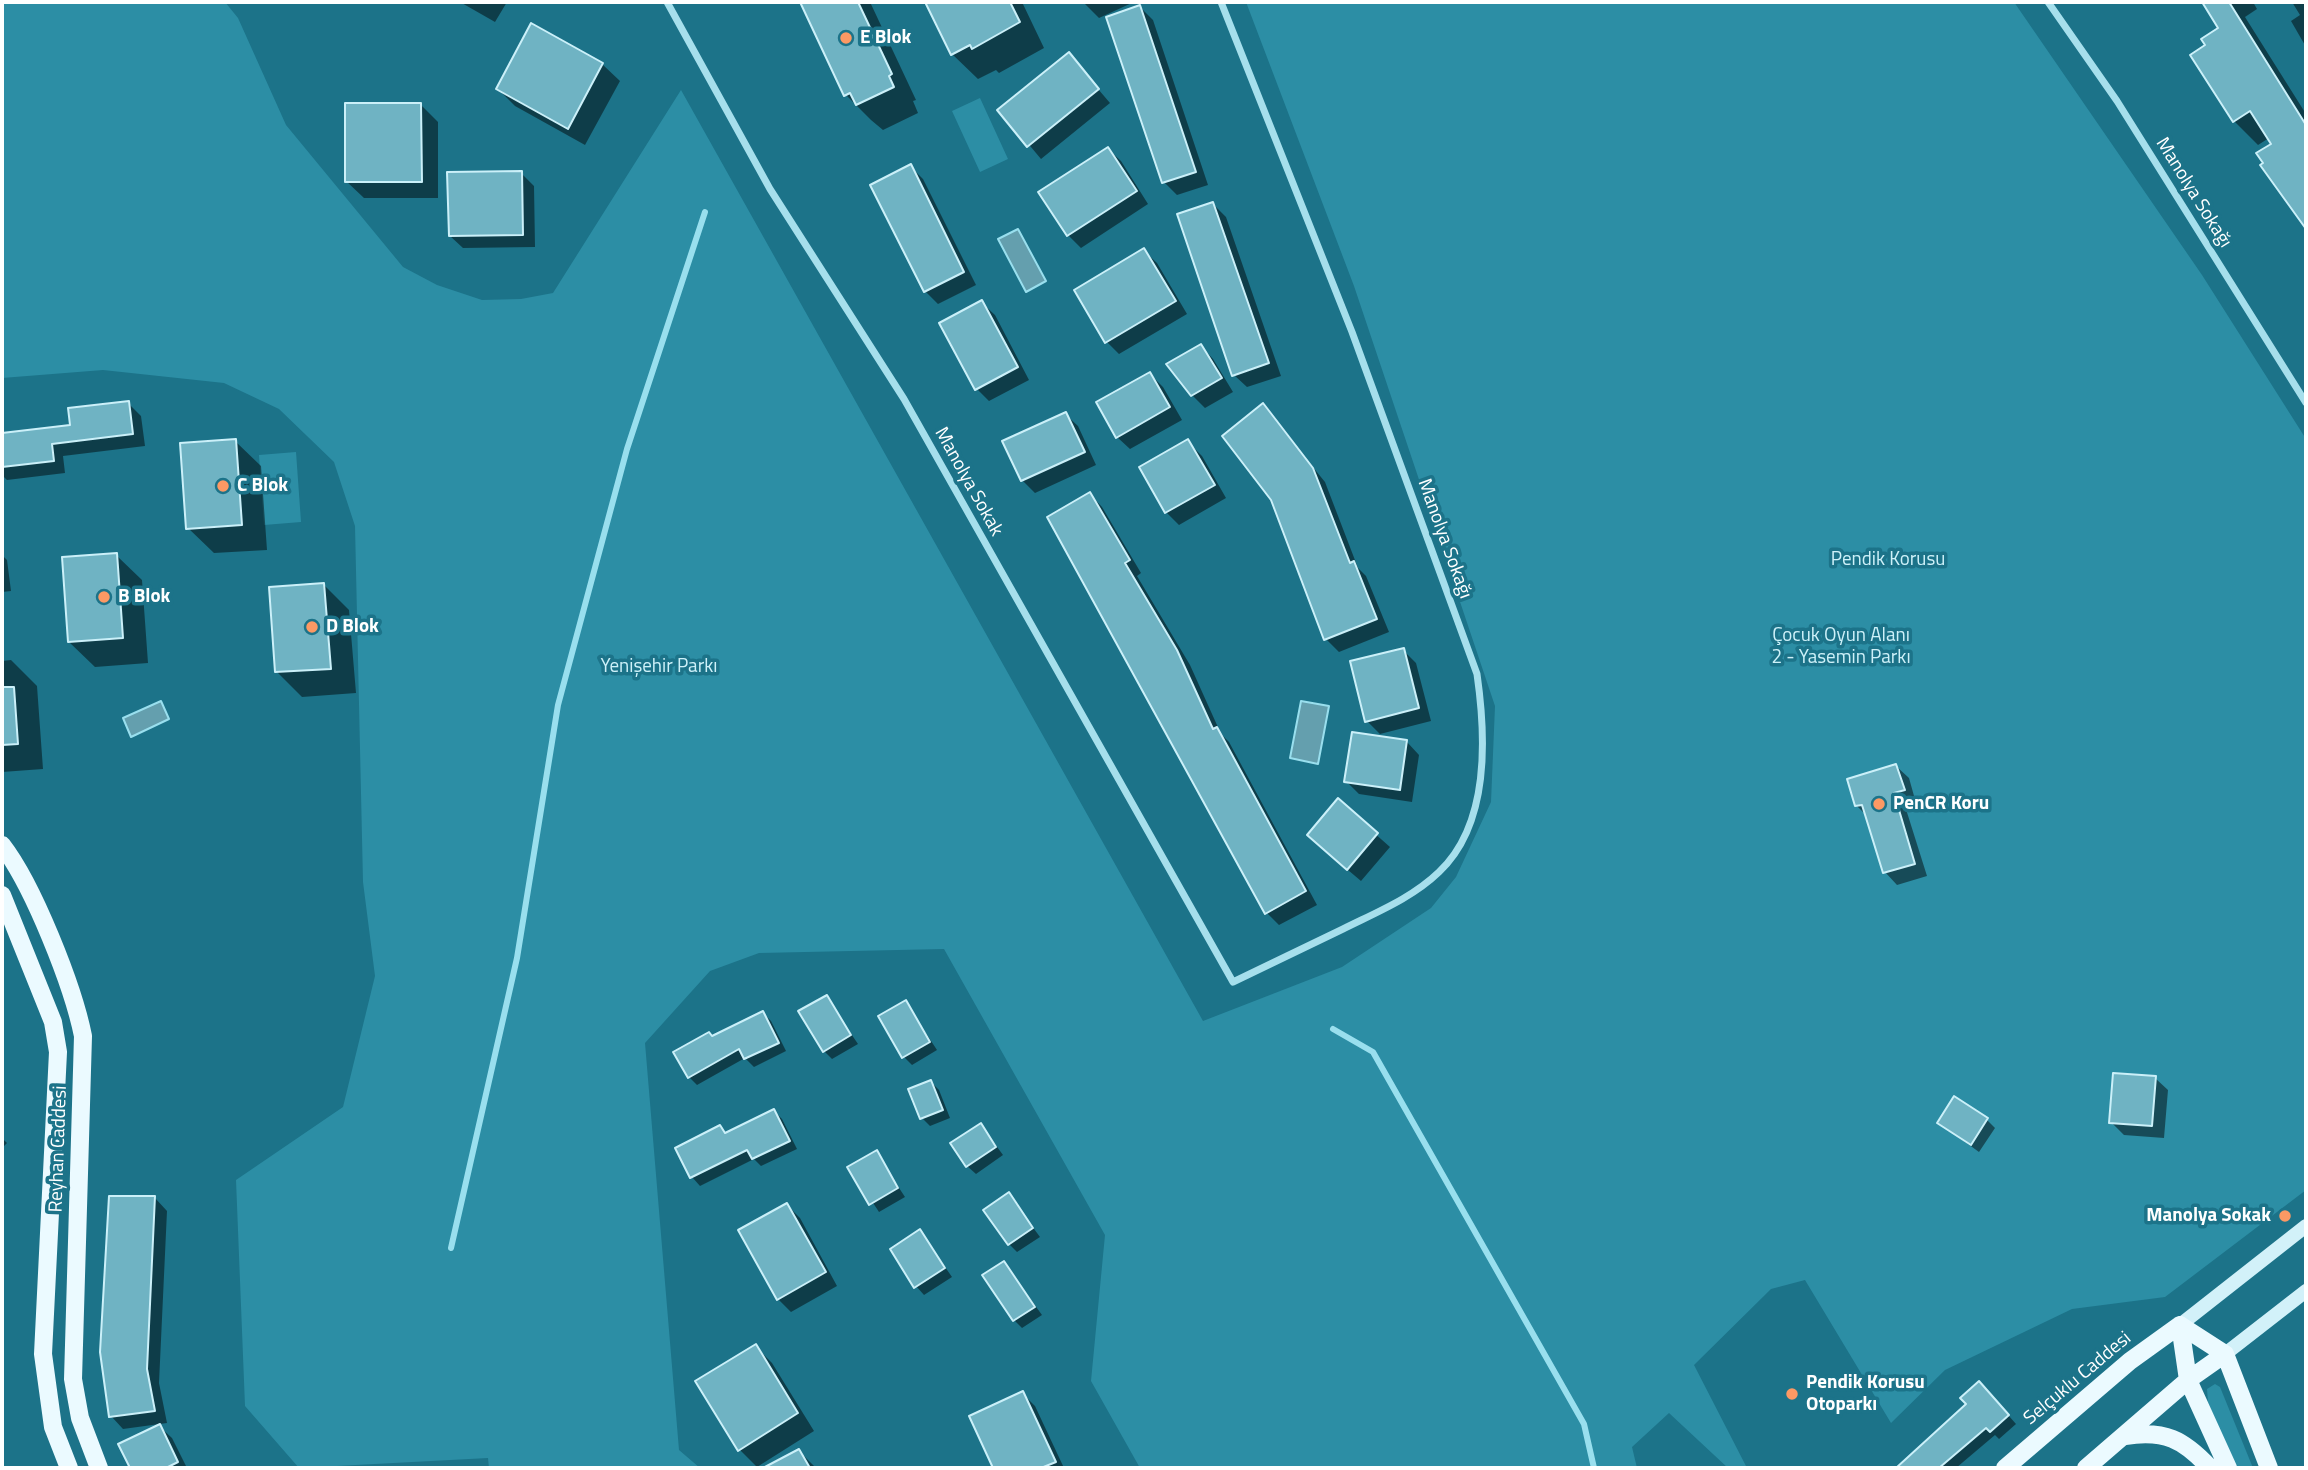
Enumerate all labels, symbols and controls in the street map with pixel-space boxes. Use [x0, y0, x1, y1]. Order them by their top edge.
place label: E Blok [860, 27, 911, 49]
marker: E Blok [838, 30, 854, 46]
street label: Manolya Sokağı [2150, 134, 2236, 252]
street label: Manolya Sokak [929, 424, 1007, 540]
place label: C Blok [237, 475, 288, 497]
street label: Manolya Sokağı [1412, 476, 1476, 602]
marker: C Blok [215, 478, 231, 494]
park label: Pendik Korusu [1831, 549, 1945, 571]
place label: B Blok [118, 586, 170, 608]
marker: B Blok [96, 589, 112, 605]
place label: D Blok [326, 616, 379, 638]
marker: D Blok [304, 619, 320, 635]
park label: Çocuk Oyun Alanı 2 - Yasemin Parkı [1771, 625, 1911, 669]
park label: Yenişehir Parkı [601, 656, 717, 678]
place label: PenCR Koru [1893, 793, 1989, 815]
marker: PenCR Koru [1871, 796, 1887, 812]
street label: Reyhan Caddesi [45, 1085, 73, 1213]
place label: Manolya Sokak [2146, 1205, 2271, 1227]
marker: Manolya Sokak [2277, 1208, 2293, 1224]
street label: Selçuklu Caddesi [2020, 1328, 2136, 1430]
place label: Pendik Korusu Otoparkı [1806, 1372, 1925, 1416]
marker: Pendik Korusu Otoparkı [1784, 1386, 1800, 1402]

